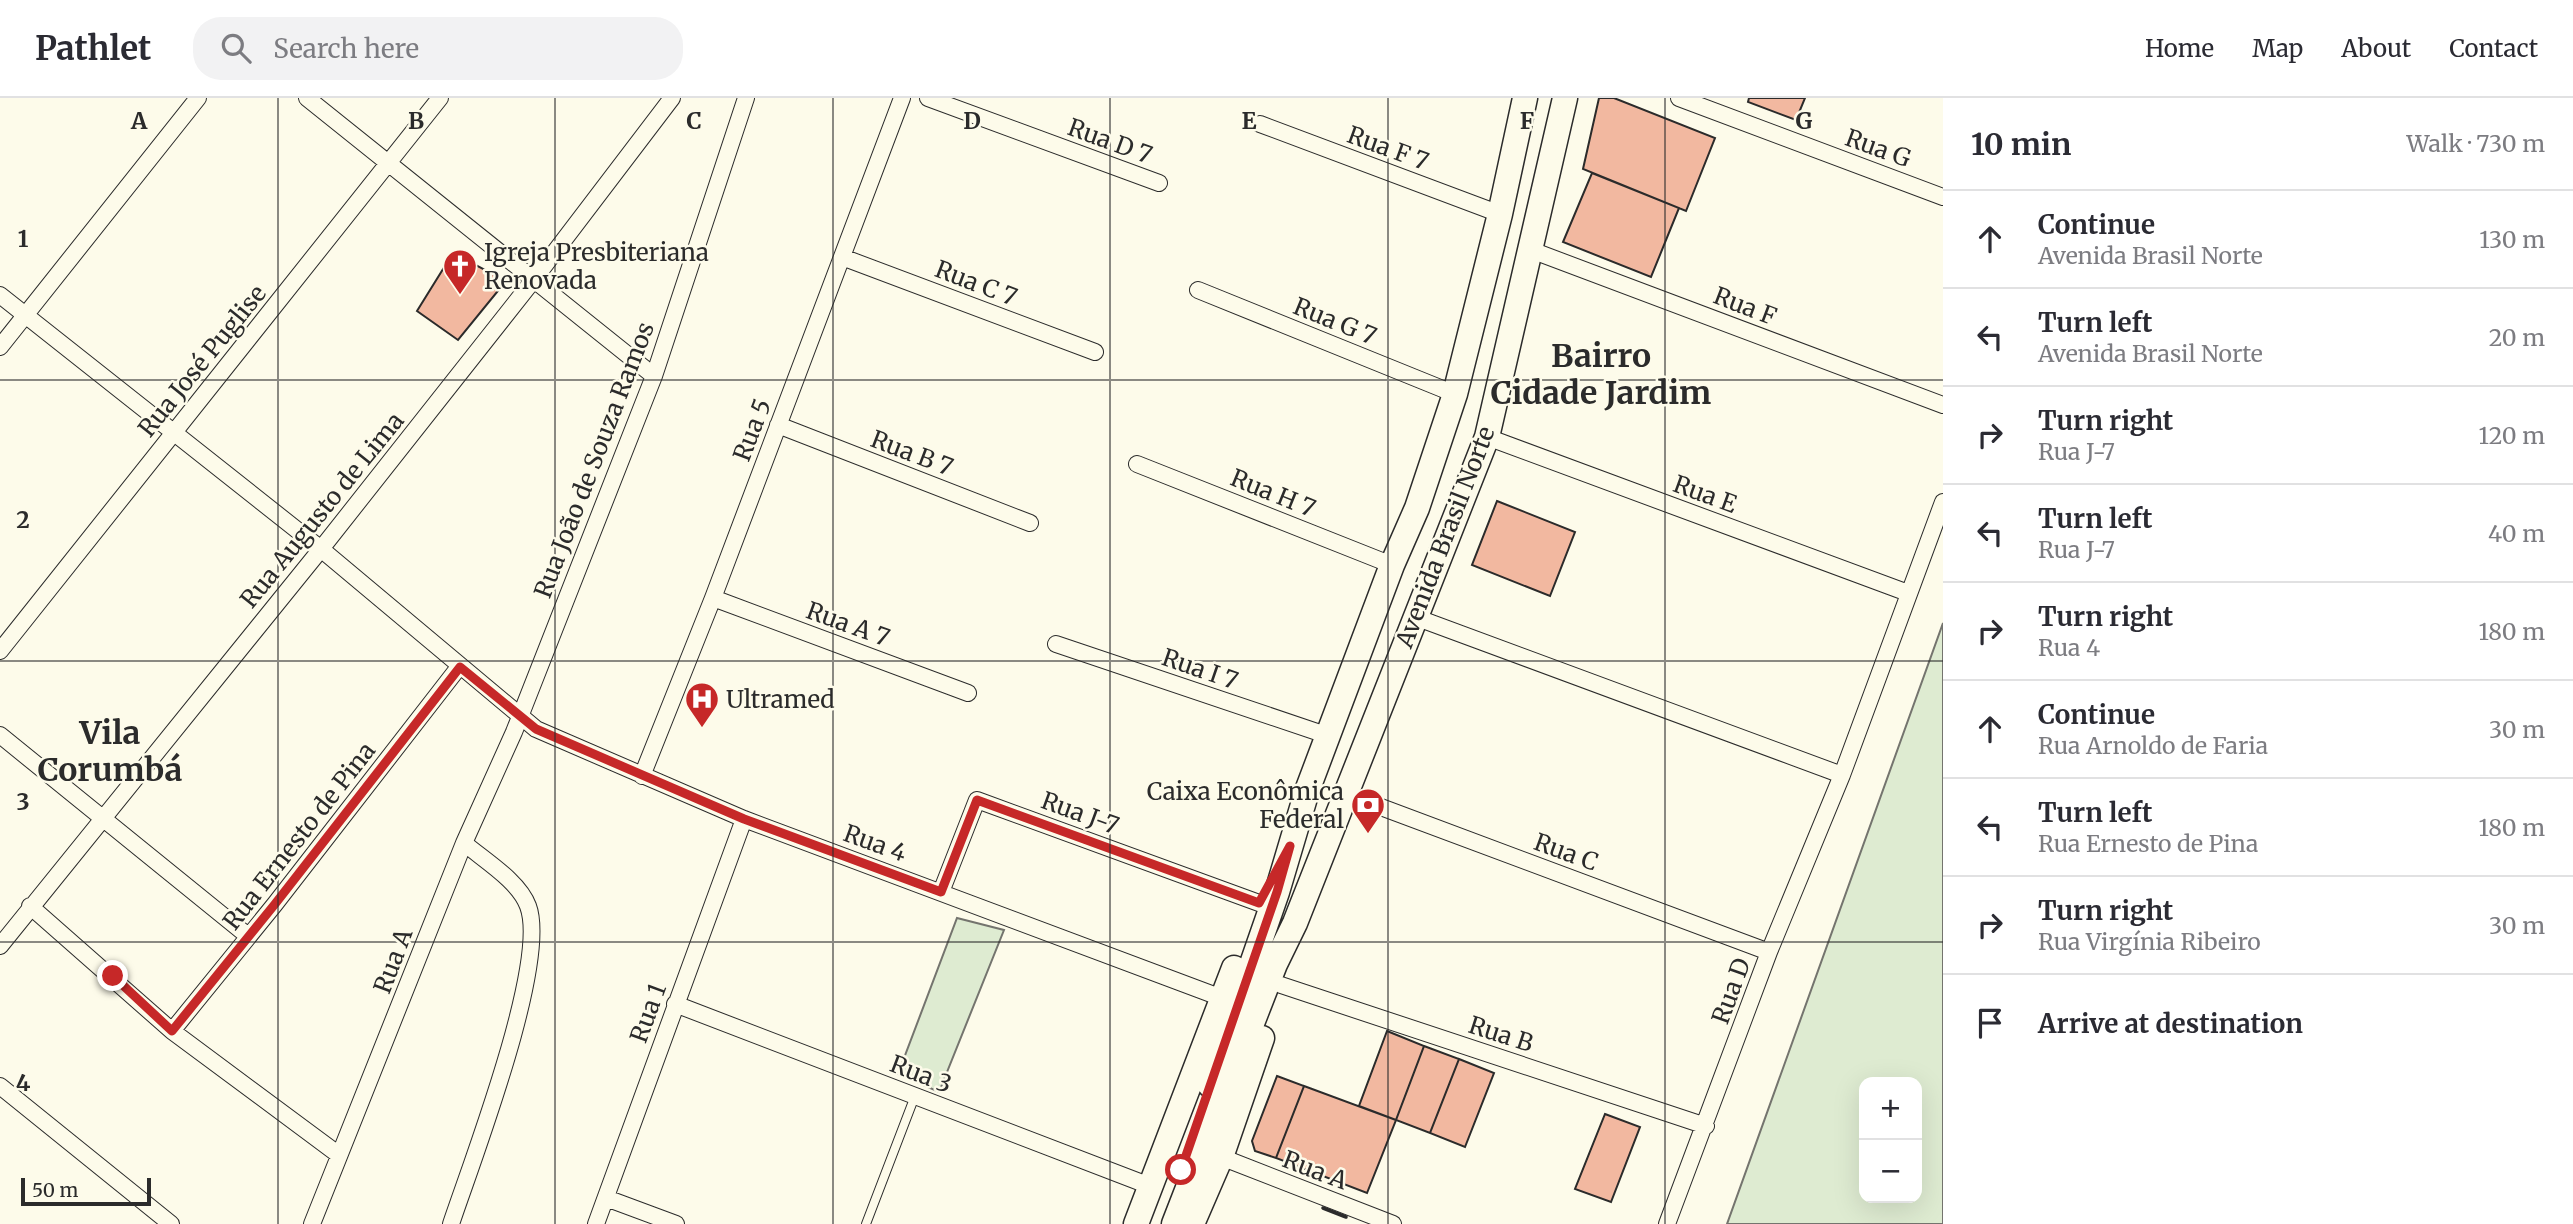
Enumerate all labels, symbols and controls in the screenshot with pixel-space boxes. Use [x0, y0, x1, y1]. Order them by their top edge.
search box [193, 17, 683, 80]
text: Pathlet [35, 28, 151, 69]
icon: search [217, 29, 255, 67]
text: Search here [273, 32, 419, 65]
text: Home [2145, 33, 2214, 64]
text: Map [2252, 33, 2303, 64]
text: About [2341, 33, 2411, 64]
text: Contact [2449, 33, 2538, 64]
text: A [130, 106, 148, 135]
text: B [408, 106, 424, 135]
text: C [686, 106, 702, 135]
text: D [963, 106, 981, 135]
text: E [1241, 106, 1257, 135]
text: F [1520, 106, 1534, 135]
text: G [1796, 106, 1813, 135]
street label: Rua D 7 [1064, 111, 1156, 171]
street label: Rua F 7 [1343, 119, 1433, 177]
street label: Rua G [1841, 122, 1916, 174]
text: 10 min [1971, 125, 2071, 163]
text: Walk · 730 m [2407, 129, 2545, 158]
text: Continue [2038, 208, 2155, 241]
icon: ahead [1971, 220, 2009, 258]
text: 1 [18, 224, 29, 253]
text: 130 m [2479, 225, 2545, 254]
place label: Igreja Presbiteriana Renovada [484, 237, 709, 296]
text: Avenida Brasil Norte [2038, 241, 2263, 270]
church icon: Igreja Presbiteriana Renovada [441, 247, 479, 296]
street label: Rua C 7 [931, 253, 1021, 313]
street label: Rua José Puglise [131, 279, 273, 443]
street label: Rua F [1709, 280, 1781, 332]
street label: Rua G 7 [1289, 290, 1381, 352]
text: Turn left [2038, 306, 2152, 339]
street label: Rua João de Souza Ramos [527, 318, 661, 602]
icon: left [1971, 318, 2009, 356]
text: 20 m [2489, 323, 2545, 352]
district label: Bairro Cidade Jardim [1491, 336, 1711, 413]
text: Avenida Brasil Norte [2038, 339, 2263, 368]
street label: Rua 5 [726, 395, 778, 465]
text: Turn right [2038, 404, 2173, 437]
street label: Rua Augusto de Lima [233, 406, 411, 614]
icon: right [1971, 416, 2009, 454]
text: 120 m [2479, 421, 2545, 450]
street label: Avenida Brasil Norte [1388, 422, 1502, 653]
street label: Rua B 7 [867, 423, 957, 483]
text: Rua J-7 [2038, 437, 2115, 466]
street label: Rua H 7 [1226, 462, 1320, 524]
street label: Rua E [1669, 468, 1742, 520]
text: Turn left [2038, 502, 2152, 535]
text: 2 [16, 505, 30, 534]
icon: left [1971, 514, 2009, 552]
text: 40 m [2488, 519, 2545, 548]
text: Rua J-7 [2038, 535, 2115, 564]
street label: Rua A 7 [802, 595, 894, 653]
text: Turn right [2038, 600, 2173, 633]
icon: right [1971, 612, 2009, 650]
text: 180 m [2479, 617, 2545, 646]
text: Rua 4 [2038, 633, 2100, 662]
street label: Rua I 7 [1158, 642, 1242, 696]
hospital icon: Ultramed [683, 680, 721, 729]
place label: Ultramed [726, 684, 835, 715]
text: Continue [2038, 698, 2155, 731]
icon: ahead [1971, 710, 2009, 748]
district label: Vila Corumbá [38, 713, 182, 790]
text: 30 m [2489, 715, 2545, 744]
text: Rua Arnoldo de Faria [2038, 731, 2268, 760]
street label: Rua Ernesto de Pina [216, 736, 382, 936]
place label: Caixa Econômica Federal [1147, 776, 1344, 835]
street label: Rua J-7 [1037, 785, 1123, 841]
bank icon: Caixa Econômica Federal [1349, 786, 1387, 835]
text: 3 [16, 787, 30, 816]
text: Turn left [2038, 796, 2152, 829]
icon: left [1971, 808, 2009, 846]
text: 180 m [2479, 813, 2545, 842]
street label: Rua 4 [839, 817, 911, 869]
street label: Rua C [1530, 826, 1602, 878]
text: Rua Ernesto de Pina [2038, 829, 2258, 858]
text: Turn right [2038, 894, 2173, 927]
icon: right [1971, 906, 2009, 944]
text: 30 m [2489, 911, 2545, 940]
street label: Rua A [367, 923, 420, 998]
text: Rua Virgínia Ribeiro [2038, 927, 2261, 956]
street label: Rua D [1705, 954, 1757, 1028]
route end [97, 960, 128, 991]
street label: Rua 1 [623, 979, 673, 1047]
icon: arrive [1971, 1004, 2009, 1042]
text: Arrive at destination [2038, 1007, 2303, 1040]
street label: Rua B [1465, 1009, 1537, 1059]
street label: Rua 3 [886, 1048, 956, 1100]
text: 4 [16, 1068, 31, 1097]
map controls [1859, 1077, 1922, 1203]
button: + [1859, 1077, 1922, 1140]
button: − [1859, 1140, 1922, 1203]
street label: Rua A [1278, 1144, 1353, 1197]
route start [1165, 1154, 1196, 1185]
scale bar [21, 1175, 150, 1207]
text: 50 m [32, 1178, 78, 1202]

